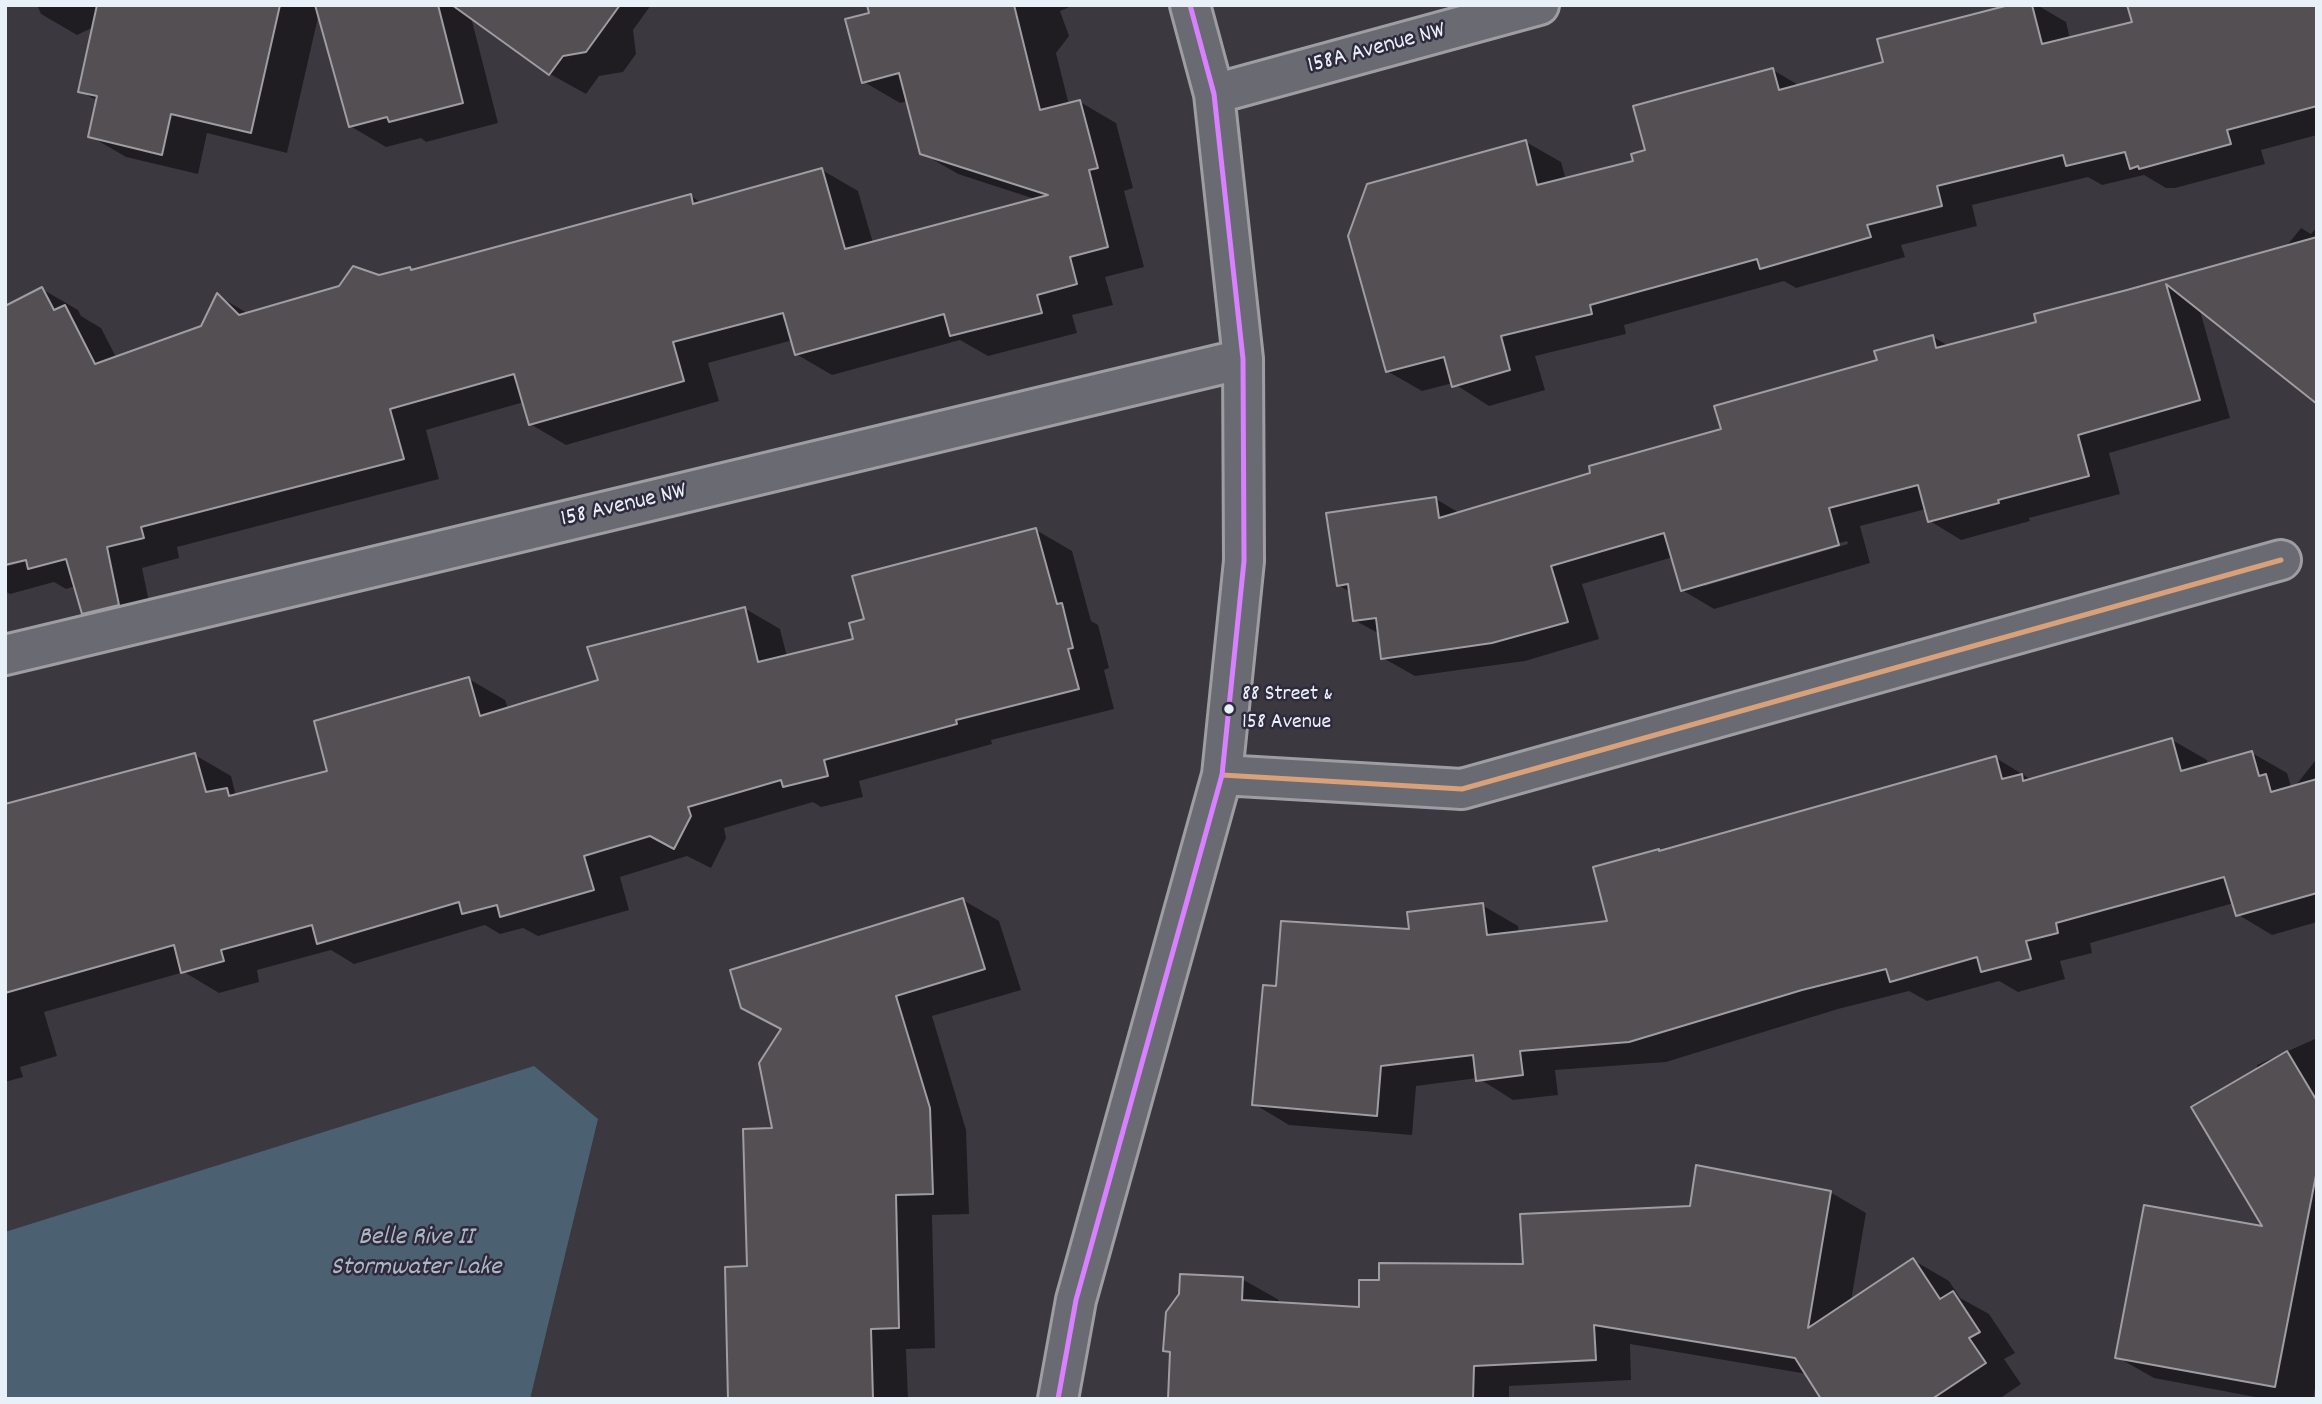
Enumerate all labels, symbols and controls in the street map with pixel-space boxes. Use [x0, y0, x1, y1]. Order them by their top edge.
street label: 158A Avenue NW [1305, 18, 1449, 82]
street label: 158 Avenue NW [558, 479, 690, 535]
place label: 88 Street & 158 Avenue [1242, 683, 1333, 734]
marker: 88 Street & 158 Avenue [1222, 702, 1236, 716]
water label: Belle Rive II Stormwater Lake [331, 1223, 501, 1284]

